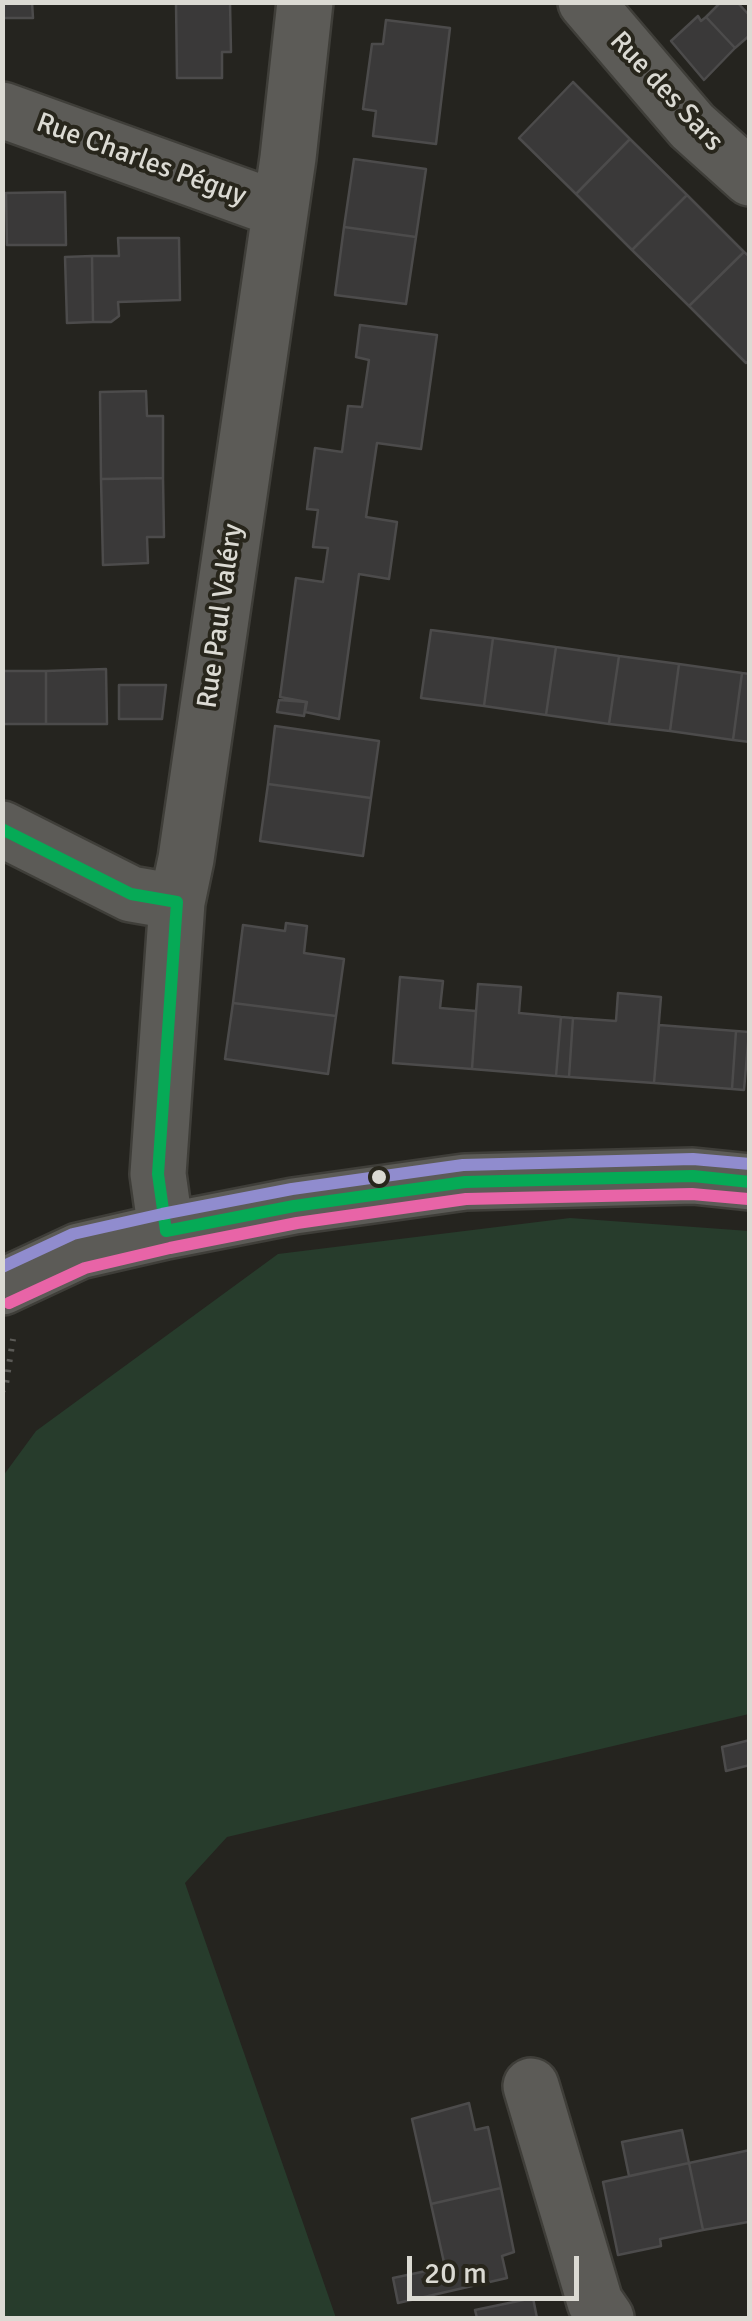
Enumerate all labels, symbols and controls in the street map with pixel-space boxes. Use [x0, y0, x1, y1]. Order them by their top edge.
street label: Rue des Sars [602, 25, 730, 159]
street label: Rue Charles Péguy [31, 106, 251, 214]
street label: Rue Paul Valéry [191, 522, 251, 710]
unlabelled marker [369, 1167, 389, 1187]
scale bar [412, 2236, 584, 2298]
text: 20 m [424, 2255, 487, 2292]

